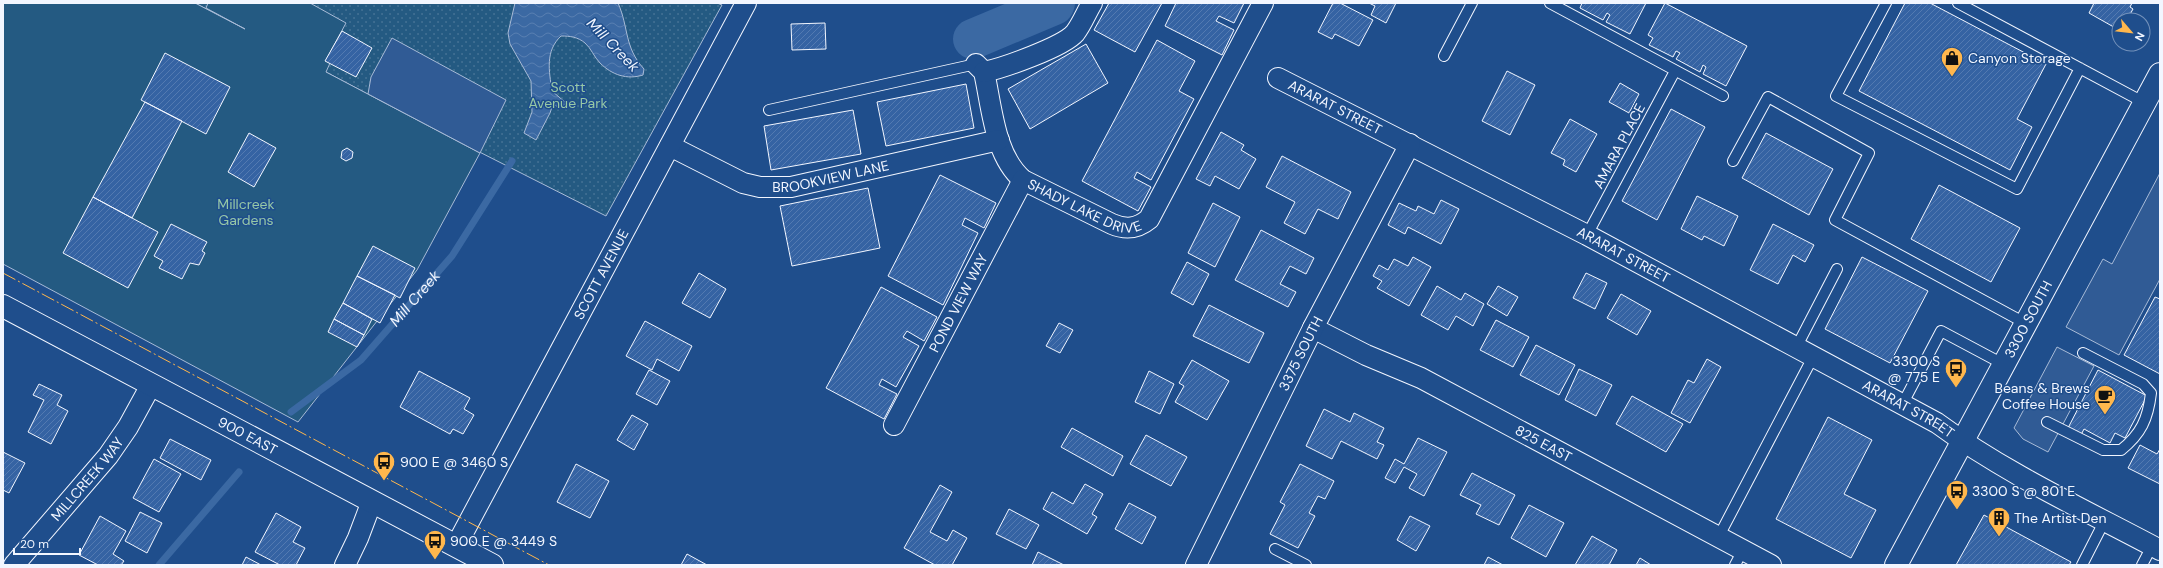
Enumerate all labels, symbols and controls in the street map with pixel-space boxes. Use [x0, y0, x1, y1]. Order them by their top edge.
north arrow [2111, 12, 2151, 52]
water label: Mill Creek [582, 14, 644, 77]
text: N [2132, 30, 2148, 44]
shop icon: Canyon Storage [1939, 45, 1965, 78]
place label: Canyon Storage [1968, 49, 2071, 67]
street label: ARARAT STREET [1285, 76, 1385, 138]
park label: Scott Avenue Park [529, 78, 607, 112]
street label: AMARA PLACE [1589, 100, 1649, 192]
street label: BROOKVIEW LANE [772, 156, 891, 196]
street label: SHADY LAKE DRIVE [1025, 175, 1144, 237]
park label: Millcreek Gardens [217, 195, 275, 229]
street label: ARARAT STREET [1574, 222, 1673, 287]
street label: SCOTT AVENUE [570, 226, 633, 323]
street label: POND VIEW WAY [925, 251, 992, 355]
water label: Mill Creek [385, 266, 445, 331]
street label: 3300 SOUTH [2000, 278, 2056, 361]
street label: 3375 SOUTH [1274, 313, 1327, 394]
place label: 3300 S @ 775 E [1887, 352, 1940, 386]
bus stop icon: 3300 S @ 775 E [1943, 356, 1969, 389]
street label: ARARAT STREET [1859, 376, 1958, 442]
place label: Beans & Brews Coffee House [1994, 379, 2090, 413]
cafe icon: Beans & Brews Coffee House [2092, 383, 2118, 416]
street label: 900 EAST [215, 413, 281, 459]
street label: 825 EAST [1512, 421, 1575, 466]
street label: MILLCREEK WAY [47, 434, 127, 525]
bus stop icon: 900 E @ 3460 S [371, 449, 397, 482]
place label: 900 E @ 3460 S [400, 453, 508, 471]
bus stop icon: 3300 S @ 801 E [1944, 478, 1970, 511]
place label: 3300 S @ 801 E [1972, 482, 2075, 500]
building icon: The Artist Den [1986, 505, 2012, 538]
place label: The Artist Den [2014, 509, 2106, 527]
bus stop icon: 900 E @ 3449 S [422, 528, 448, 561]
scale bar [14, 530, 80, 556]
place label: 900 E @ 3449 S [450, 532, 557, 550]
text: 20 m [20, 536, 49, 552]

